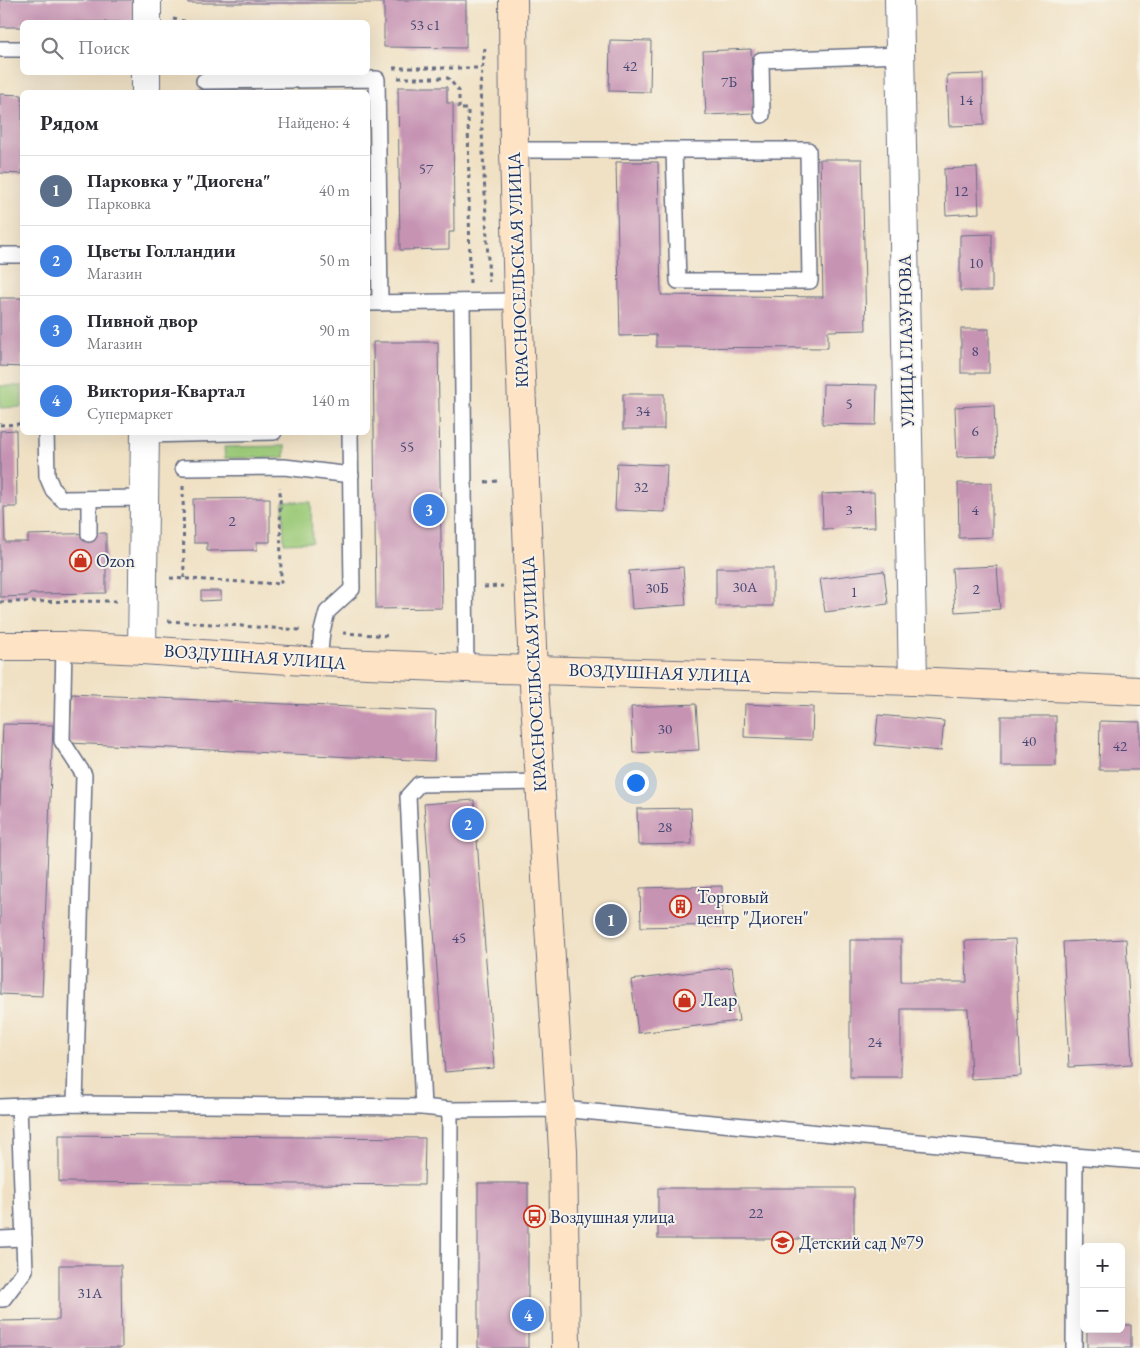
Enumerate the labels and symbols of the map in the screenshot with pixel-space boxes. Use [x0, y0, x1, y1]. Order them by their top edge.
house number: 53 с1 [410, 15, 440, 34]
house number: 42 [623, 56, 638, 75]
house number: 7Б [721, 72, 737, 91]
house number: 14 [959, 90, 974, 109]
street label: КРАСНОСЕЛЬСКАЯ УЛИЦА [502, 151, 533, 388]
house number: 57 [419, 159, 434, 178]
house number: 12 [954, 181, 969, 200]
house number: 10 [969, 253, 983, 272]
street label: УЛИЦА ГЛАЗУНОВА [892, 254, 919, 428]
house number: 8 [971, 341, 979, 360]
house number: 5 [845, 394, 853, 413]
house number: 34 [636, 401, 651, 420]
house number: 6 [971, 421, 979, 440]
house number: 55 [400, 437, 414, 456]
house number: 32 [634, 477, 649, 496]
pin: 3 [413, 491, 445, 529]
house number: 3 [845, 500, 853, 519]
house number: 4 [971, 500, 979, 519]
house number: 2 [228, 511, 236, 530]
shop icon: Ozon [68, 549, 92, 573]
place label: Ozon [96, 549, 135, 572]
street label: КРАСНОСЕЛЬСКАЯ УЛИЦА [516, 555, 551, 792]
house number: 30А [733, 577, 758, 596]
house number: 30Б [645, 578, 669, 597]
house number: 2 [972, 579, 980, 598]
house number: 1 [850, 582, 858, 601]
street label: ВОЗДУШНАЯ УЛИЦА [163, 639, 347, 674]
street label: ВОЗДУШНАЯ УЛИЦА [568, 658, 752, 687]
house number: 30 [658, 719, 672, 738]
house number: 40 [1022, 731, 1036, 750]
house number: 42 [1113, 736, 1128, 755]
your location [623, 770, 649, 796]
pin: 2 [452, 805, 484, 843]
house number: 28 [658, 817, 672, 836]
place label: Торговый центр "Диоген" [697, 885, 809, 929]
building icon: Торговый центр "Диоген" [669, 895, 693, 919]
pin: 1 [595, 901, 627, 939]
house number: 45 [452, 928, 466, 947]
shop icon: Леар [673, 988, 697, 1012]
place label: Леар [701, 988, 737, 1011]
house number: 24 [868, 1032, 883, 1051]
house number: 22 [749, 1203, 764, 1222]
bus stop icon: Воздушная улица [522, 1205, 546, 1229]
place label: Воздушная улица [550, 1205, 675, 1228]
school or university icon: Детский сад №79 [771, 1231, 795, 1255]
place label: Детский сад №79 [799, 1231, 924, 1254]
house number: 31А [78, 1283, 103, 1302]
pin: 4 [512, 1296, 544, 1334]

